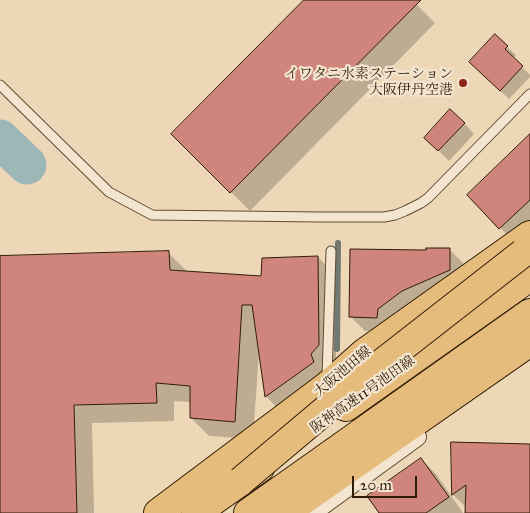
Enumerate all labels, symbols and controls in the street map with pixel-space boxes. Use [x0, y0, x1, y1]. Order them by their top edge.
place label: イワタニ水素ステーション 大阪伊丹空港 [285, 67, 453, 100]
marker: イワタニ水素ステーション 大阪伊丹空港 [457, 77, 469, 89]
street label: 大阪池田線 [311, 343, 375, 401]
street label: 阪神高速11号池田線 [308, 353, 418, 437]
scale bar [355, 466, 420, 498]
text: 20 m [360, 476, 392, 494]

